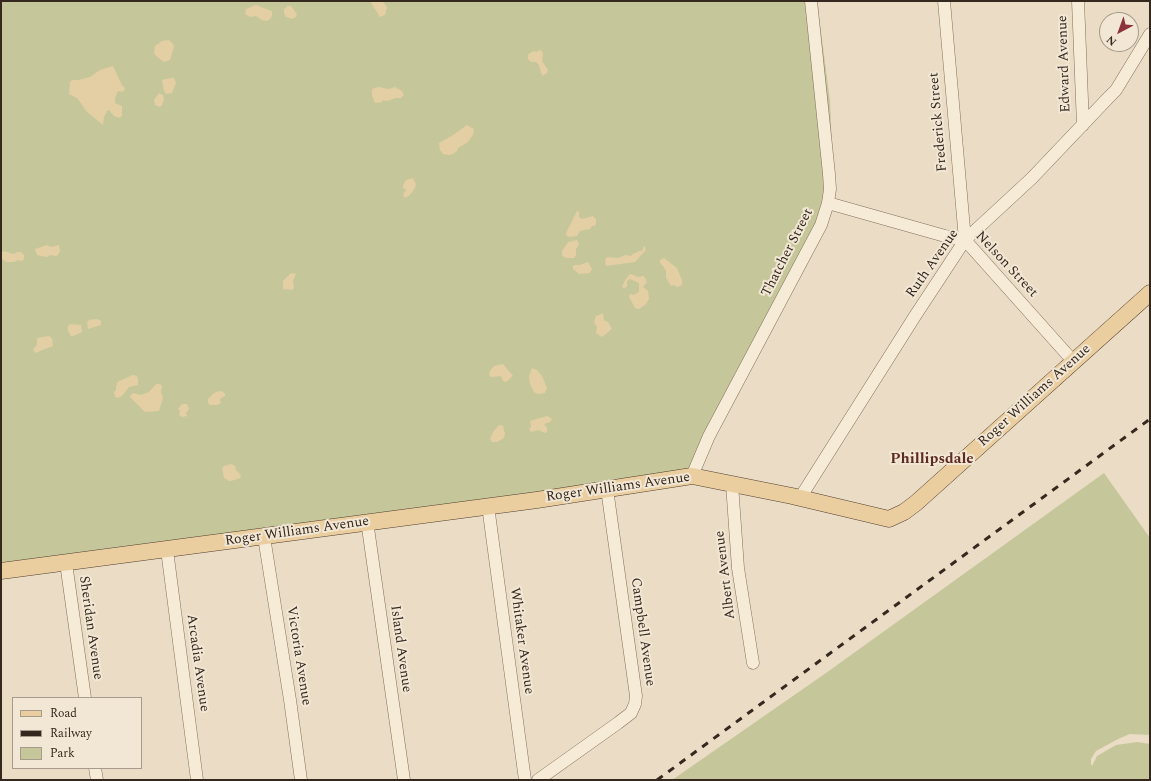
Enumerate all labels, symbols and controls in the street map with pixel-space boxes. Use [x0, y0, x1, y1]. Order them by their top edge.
north arrow [1099, 12, 1139, 52]
street label: Edward Avenue [1055, 15, 1075, 113]
text: N [1102, 31, 1120, 50]
street label: Frederick Street [926, 72, 952, 172]
street label: Thatcher Street [759, 206, 817, 300]
street label: Ruth Avenue [903, 226, 963, 302]
street label: Nelson Street [971, 229, 1041, 301]
street label: Roger Williams Avenue [975, 341, 1095, 451]
district label: Phillipsdale [890, 451, 974, 469]
street label: Roger Williams Avenue [545, 470, 691, 506]
street label: Roger Williams Avenue [224, 514, 370, 550]
street label: Albert Avenue [712, 530, 740, 620]
street label: Sheridan Avenue [74, 575, 106, 681]
street label: Campbell Avenue [626, 577, 658, 687]
street label: Whitaker Avenue [505, 587, 537, 695]
street label: Island Avenue [386, 604, 414, 694]
street label: Victoria Avenue [282, 605, 314, 707]
street label: Arcadia Avenue [182, 613, 212, 713]
legend [12, 697, 142, 769]
text: Road [50, 704, 77, 723]
text: Railway [50, 724, 92, 743]
text: Park [50, 744, 75, 763]

